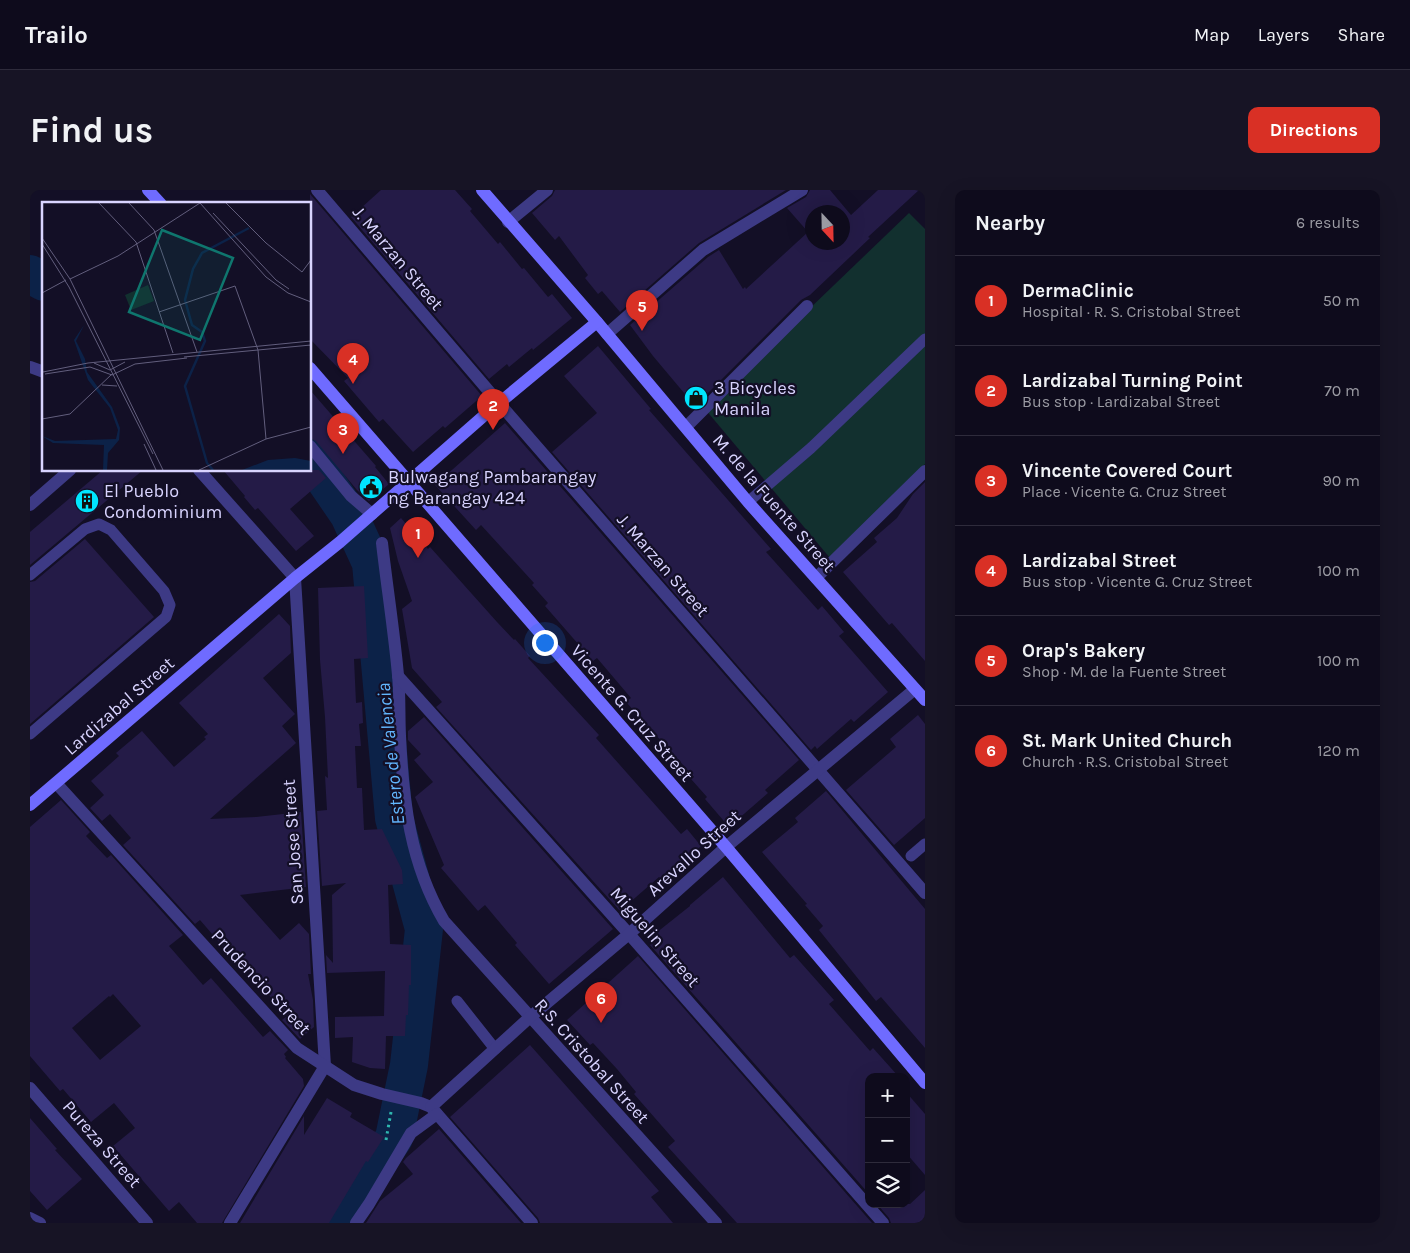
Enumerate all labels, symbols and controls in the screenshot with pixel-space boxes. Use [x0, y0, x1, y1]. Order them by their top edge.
text: Trailo [25, 21, 88, 49]
text: Map [1194, 24, 1230, 46]
text: Layers [1258, 24, 1310, 46]
text: Share [1338, 24, 1385, 46]
button: Directions [1248, 107, 1380, 153]
text: Find us [30, 110, 153, 151]
street label: J. Marzan Street [348, 201, 448, 315]
inset map [42, 202, 311, 471]
north arrow [805, 205, 850, 250]
text: Nearby [975, 211, 1045, 235]
text: 6 results [1296, 213, 1360, 232]
text: DermaClinic [1022, 280, 1134, 302]
pin: 5 [626, 290, 658, 331]
text: 1 [988, 291, 994, 310]
text: 50 m [1323, 291, 1360, 310]
text: Hospital · R. S. Cristobal Street [1022, 302, 1241, 321]
pin: 4 [337, 343, 369, 384]
text: Lardizabal Turning Point [1022, 370, 1243, 392]
place label: 3 Bicycles Manila [714, 377, 796, 420]
text: 2 [986, 381, 996, 400]
text: 70 m [1324, 381, 1360, 400]
shop icon: 3 Bicycles Manila [683, 385, 709, 411]
pin: 2 [477, 389, 509, 430]
text: Bus stop · Lardizabal Street [1022, 392, 1220, 411]
pin: 3 [327, 413, 359, 454]
street label: M. de la Fuente Street [708, 429, 840, 577]
text: Vincente Covered Court [1022, 460, 1232, 482]
place label: Bulwagang Pambarangay ng Barangay 424 [388, 466, 597, 509]
text: 3 [986, 471, 996, 490]
text: 90 m [1322, 471, 1360, 490]
public building icon: Bulwagang Pambarangay ng Barangay 424 [358, 474, 384, 500]
place label: El Pueblo Condominium [104, 480, 222, 523]
text: Place · Vicente G. Cruz Street [1022, 482, 1227, 501]
building icon: El Pueblo Condominium [74, 488, 100, 514]
street label: J. Marzan Street [612, 509, 714, 621]
pin: 1 [402, 517, 434, 558]
text: Lardizabal Street [1022, 550, 1176, 572]
text: 4 [986, 561, 996, 580]
text: 100 m [1317, 561, 1360, 580]
text: Bus stop · Vicente G. Cruz Street [1022, 572, 1252, 591]
your location [532, 630, 558, 656]
street label: Vicente G. Cruz Street [566, 640, 698, 786]
text: Orap's Bakery [1022, 640, 1145, 662]
text: 5 [986, 651, 996, 670]
text: 100 m [1317, 651, 1360, 670]
street label: Lardizabal Street [59, 652, 179, 760]
text: Shop · M. de la Fuente Street [1022, 662, 1226, 681]
water label: Estero de Valencia [373, 682, 409, 826]
text: St. Mark United Church [1022, 730, 1232, 752]
text: 6 [986, 741, 996, 760]
text: 120 m [1317, 741, 1360, 760]
text: Church · R.S. Cristobal Street [1022, 752, 1228, 771]
street label: San Jose Street [278, 778, 308, 905]
street label: Arevallo Street [643, 805, 746, 901]
street label: Miguelin Street [605, 882, 705, 992]
street label: Prudencio Street [206, 925, 316, 1040]
pin: 6 [585, 982, 617, 1023]
street label: R.S. Cristobal Street [530, 994, 654, 1128]
map controls [865, 1073, 910, 1208]
button: + [865, 1073, 910, 1118]
street label: Pureza Street [58, 1096, 146, 1192]
button: − [865, 1118, 910, 1163]
button: layers [865, 1163, 910, 1208]

